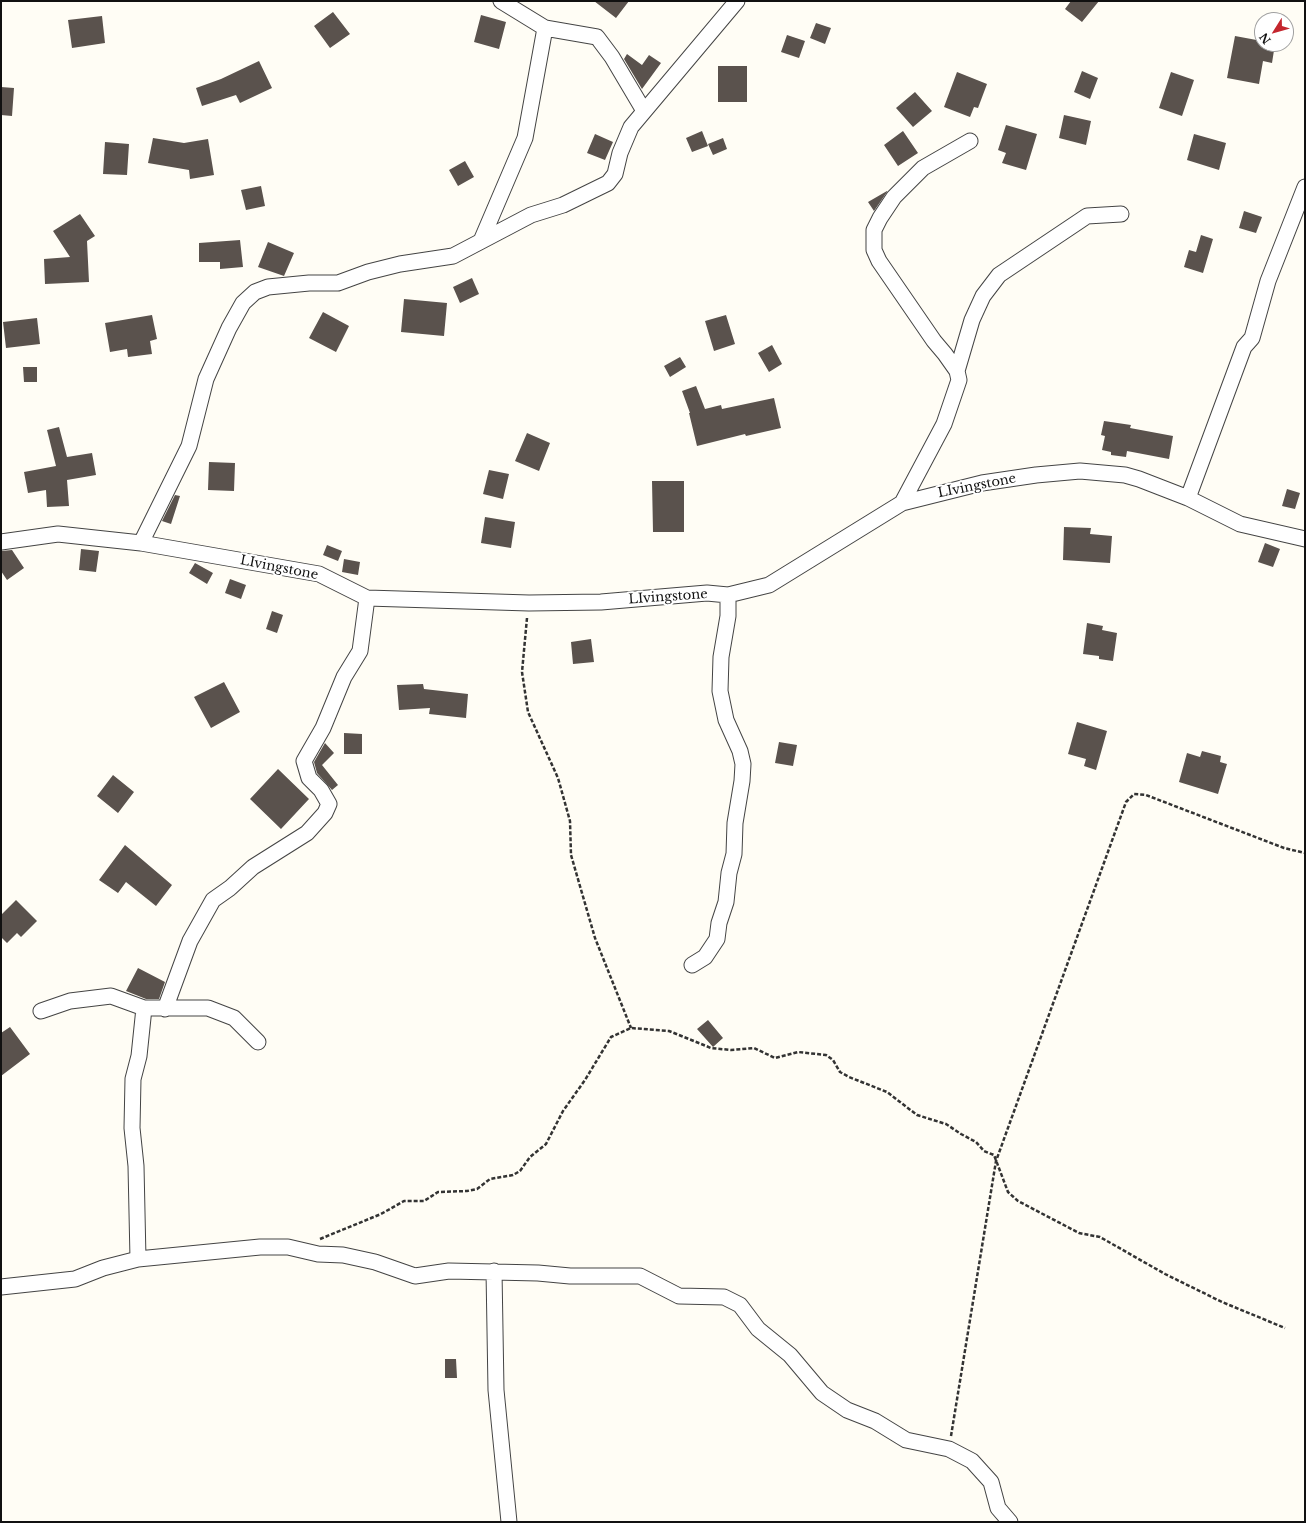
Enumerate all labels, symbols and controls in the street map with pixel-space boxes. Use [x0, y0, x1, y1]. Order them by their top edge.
north arrow [1254, 12, 1294, 52]
text: N [1257, 30, 1274, 47]
street label: LIvingstone [937, 471, 1017, 501]
street label: LIvingstone [239, 553, 319, 583]
street label: LIvingstone [628, 586, 708, 608]

